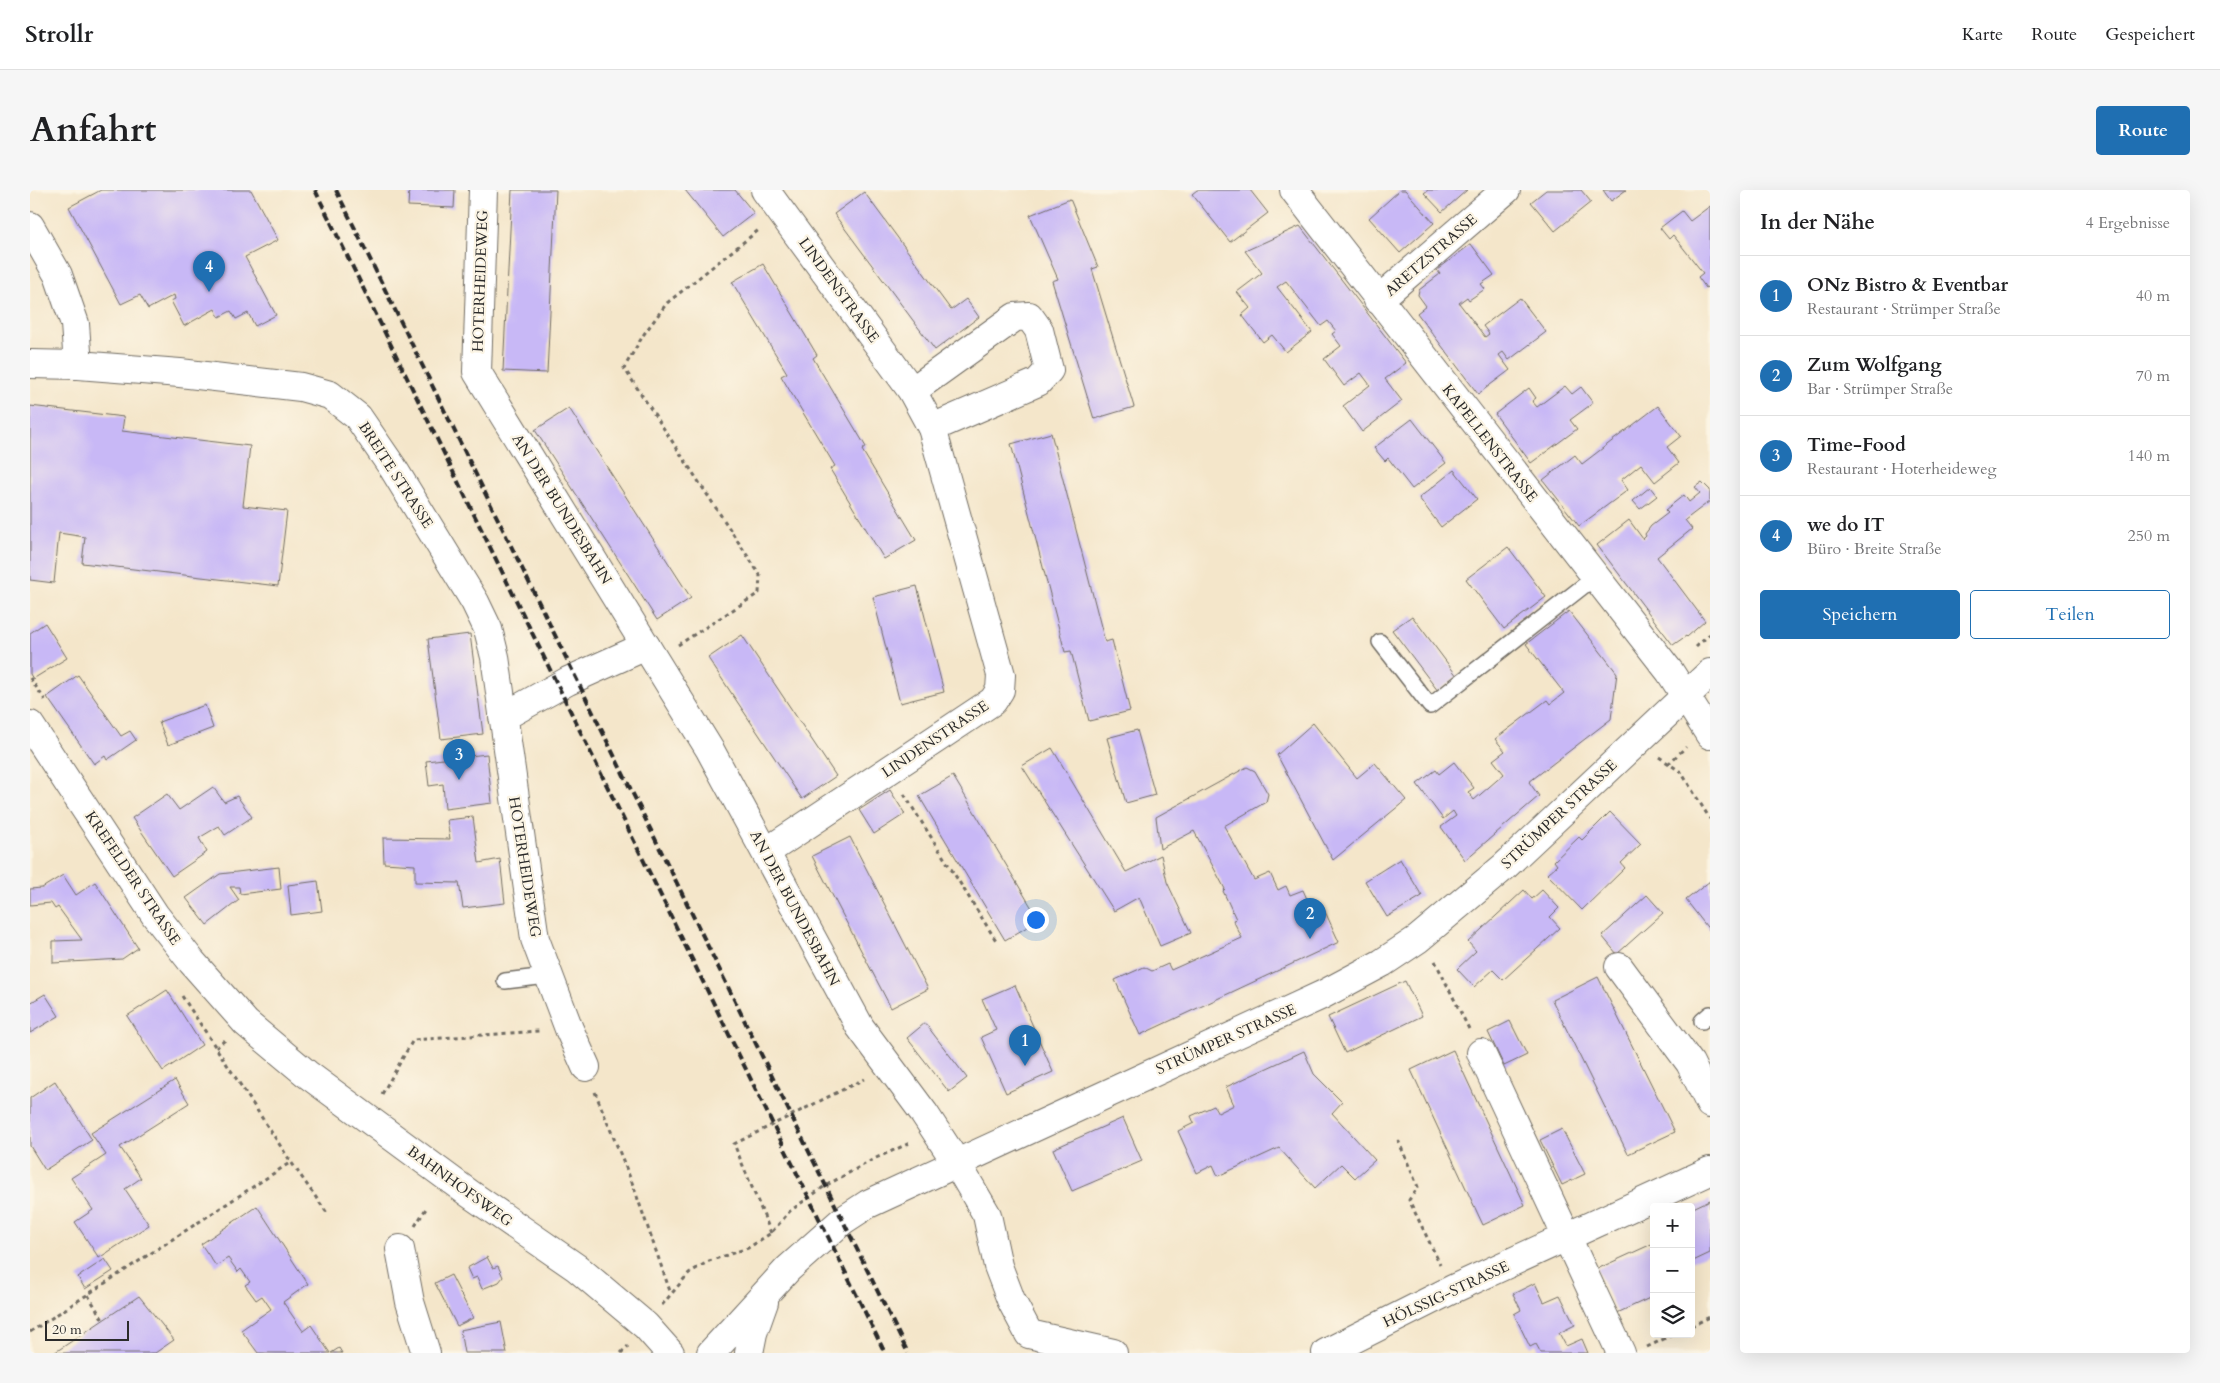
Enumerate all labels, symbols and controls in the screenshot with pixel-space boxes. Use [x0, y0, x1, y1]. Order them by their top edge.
text: Strollr [25, 18, 93, 51]
text: Karte [1962, 22, 2003, 47]
text: Route [2031, 22, 2077, 47]
text: Gespeichert [2105, 22, 2195, 47]
text: Anfahrt [30, 106, 156, 154]
button: Route [2096, 106, 2190, 155]
text: In der Nähe [1760, 208, 1875, 237]
street label: HOTERHEIDEWEG [468, 209, 492, 352]
street label: ARETZSTRASSE [1381, 209, 1481, 301]
text: 4 Ergebnisse [2085, 212, 2170, 234]
street label: LINDENSTRASSE [794, 234, 884, 346]
pin: 4 [193, 251, 225, 292]
text: ONz Bistro & Eventbar [1807, 272, 2008, 298]
text: 1 [1772, 285, 1780, 307]
text: 40 m [2136, 285, 2170, 307]
text: Restaurant · Strümper Straße [1807, 298, 2001, 320]
text: Zum Wolfgang [1807, 352, 1942, 378]
text: 2 [1772, 365, 1780, 387]
text: 70 m [2136, 365, 2170, 387]
text: Bar · Strümper Straße [1807, 378, 1953, 400]
street label: KAPELLENSTRASSE [1438, 380, 1542, 506]
street label: BREITE STRASSE [354, 418, 438, 532]
street label: AN DER BUNDESBAHN [507, 430, 617, 588]
text: Time-Food [1807, 432, 1906, 458]
text: 3 [1772, 445, 1780, 467]
text: 140 m [2128, 445, 2170, 467]
text: Restaurant · Hoterheideweg [1807, 458, 1997, 480]
text: we do IT [1807, 512, 1885, 538]
text: 4 [1772, 525, 1780, 547]
text: 250 m [2128, 525, 2170, 547]
text: Büro · Breite Straße [1807, 538, 1942, 560]
button: Speichern [1760, 590, 1960, 639]
button: Teilen [1970, 590, 2170, 639]
street label: LINDENSTRASSE [878, 696, 992, 782]
pin: 3 [443, 739, 475, 780]
street label: STRÜMPER STRASSE [1497, 755, 1621, 873]
street label: HOTERHEIDEWEG [504, 795, 546, 939]
street label: KREFELDER STRASSE [81, 807, 185, 949]
street label: AN DER BUNDESBAHN [745, 827, 845, 990]
pin: 2 [1294, 898, 1326, 939]
your location [1023, 907, 1049, 933]
street label: STRÜMPER STRASSE [1153, 999, 1299, 1079]
pin: 1 [1009, 1025, 1041, 1066]
street label: BAHNHOFSWEG [403, 1141, 517, 1231]
map controls [1650, 1203, 1695, 1338]
button: + [1650, 1203, 1695, 1248]
button: − [1650, 1248, 1695, 1293]
street label: HÖLSSIG-STRASSE [1380, 1256, 1512, 1332]
button: layers [1650, 1293, 1695, 1338]
scale bar [45, 1318, 129, 1341]
text: 20 m [52, 1320, 82, 1339]

